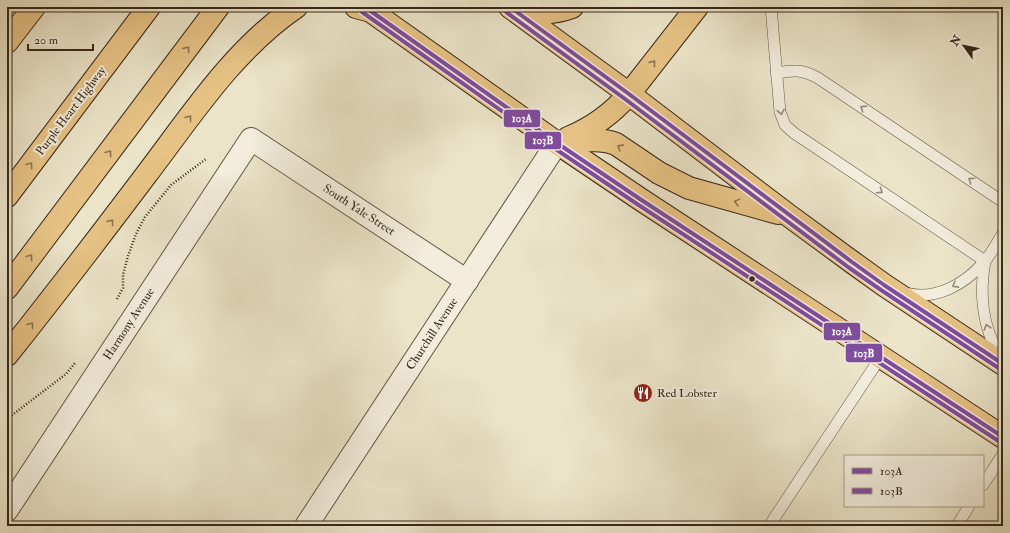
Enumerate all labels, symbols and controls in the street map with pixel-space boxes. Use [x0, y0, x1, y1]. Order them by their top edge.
scale bar [28, 26, 93, 52]
north arrow [944, 26, 984, 66]
text: N [947, 32, 965, 49]
text: 20 m [34, 33, 59, 48]
one-way arrow [182, 46, 189, 53]
one-way arrow [649, 60, 656, 67]
street label: Purple Heart Highway [33, 63, 110, 158]
one-way arrow [860, 106, 867, 113]
line badge: 103A [503, 109, 541, 128]
one-way arrow [776, 109, 784, 115]
text: 103A [512, 112, 533, 125]
one-way arrow [184, 115, 192, 122]
line badge: 103B [524, 131, 562, 150]
text: 103B [533, 134, 553, 147]
one-way arrow [617, 145, 624, 152]
one-way arrow [104, 150, 111, 157]
one-way arrow [26, 162, 33, 169]
one-way arrow [968, 178, 975, 185]
street label: South Yale Street [320, 181, 398, 239]
one-way arrow [876, 186, 883, 193]
one-way arrow [733, 198, 740, 207]
one-way arrow [106, 219, 113, 226]
one-way arrow [26, 254, 33, 261]
unlabelled marker [747, 274, 757, 284]
one-way arrow [952, 281, 959, 288]
street label: Harmony Avenue [100, 285, 158, 363]
street label: Churchill Avenue [403, 295, 461, 373]
one-way arrow [27, 322, 34, 329]
line badge: 103A [823, 322, 861, 341]
one-way arrow [983, 324, 992, 331]
text: 103A [832, 325, 853, 338]
line badge: 103B [845, 343, 883, 363]
text: 103B [854, 347, 874, 360]
restaurant icon: Red Lobster [632, 382, 654, 404]
place label: Red Lobster [657, 386, 717, 401]
legend [844, 455, 984, 507]
text: 103A [880, 464, 903, 479]
text: 103B [880, 484, 903, 499]

